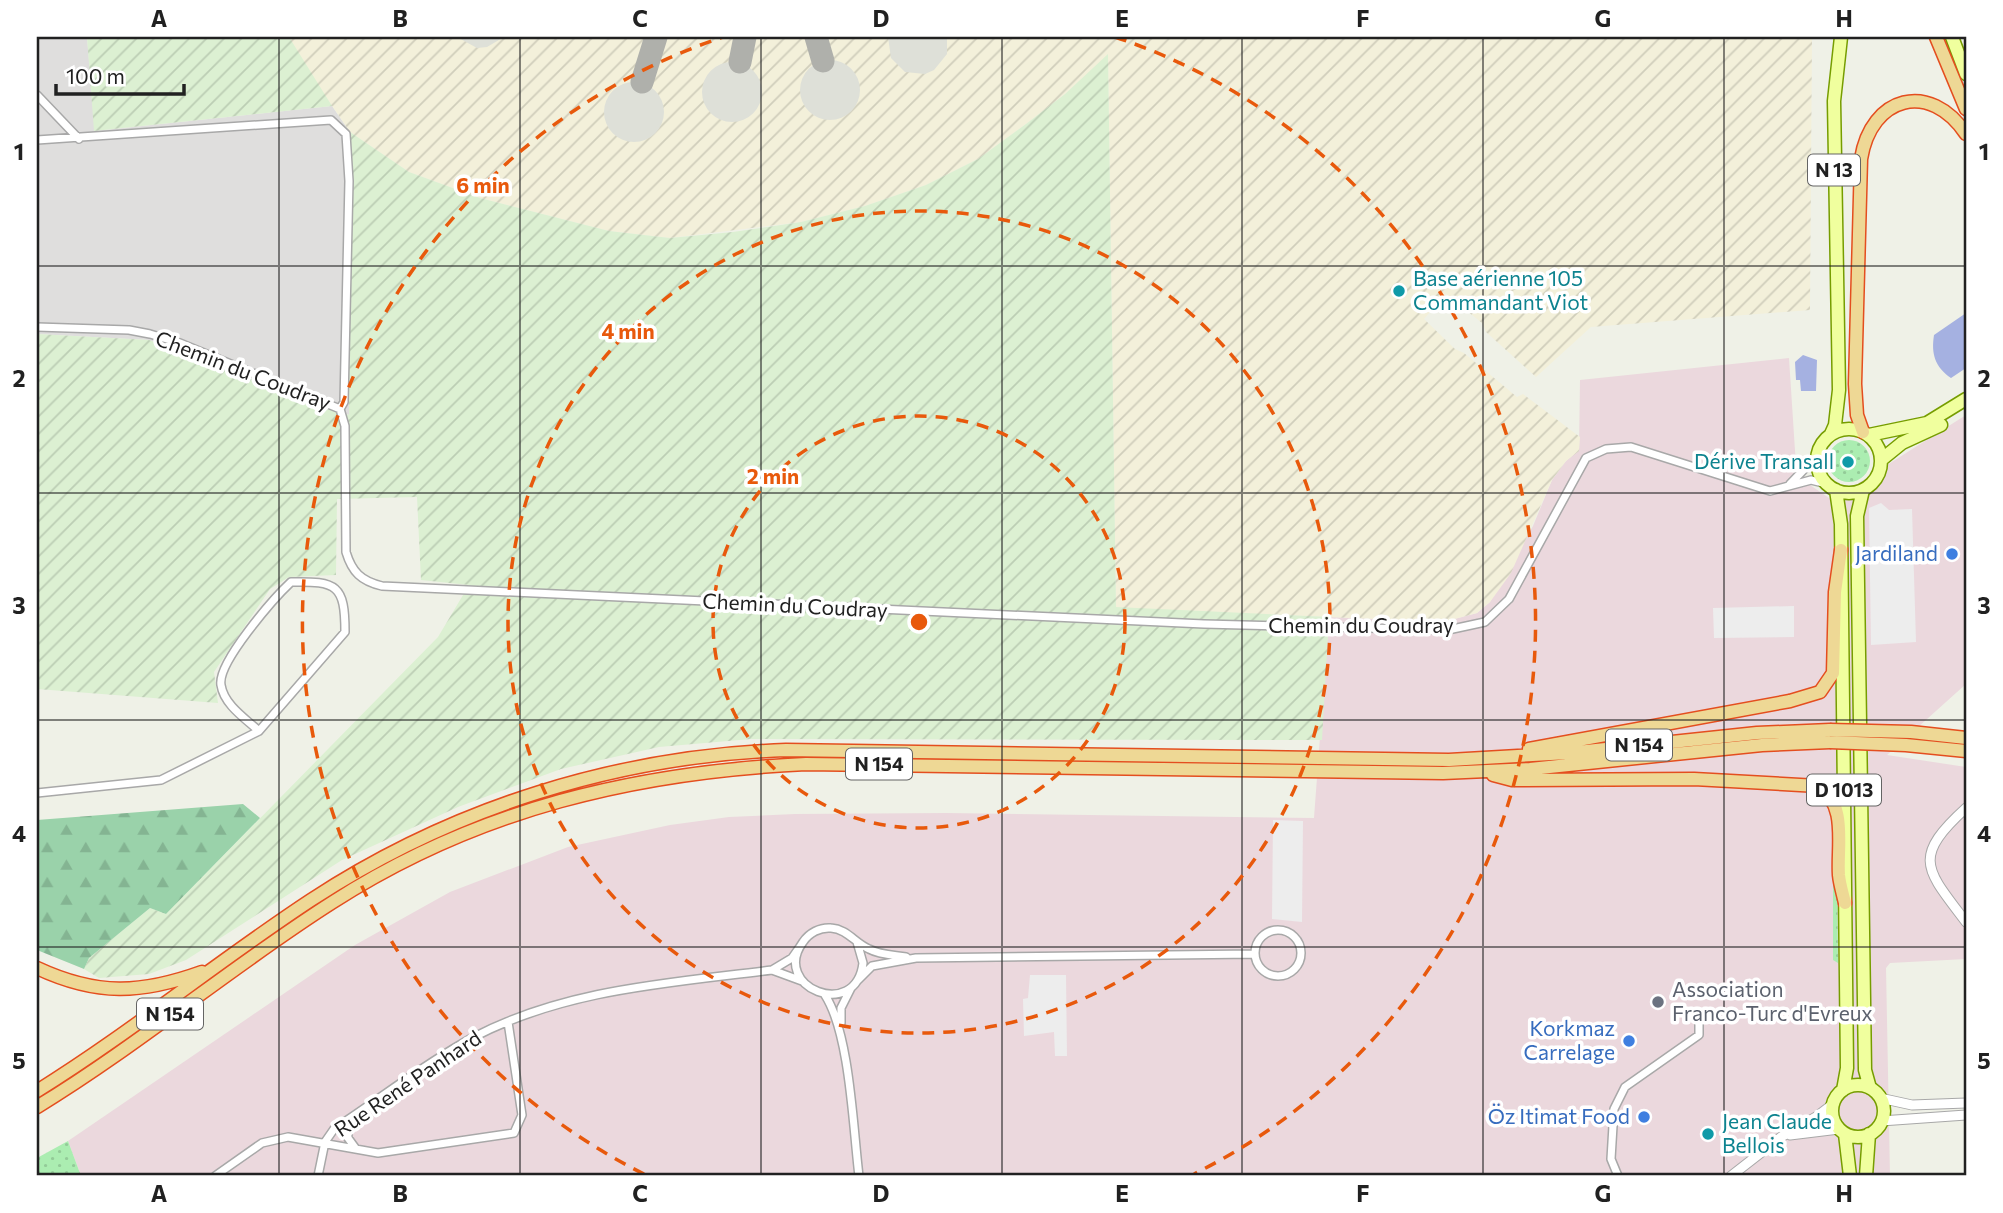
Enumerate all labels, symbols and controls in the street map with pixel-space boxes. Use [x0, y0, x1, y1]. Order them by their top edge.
text: A [151, 4, 168, 32]
text: B [392, 4, 408, 32]
text: C [632, 4, 648, 32]
text: D [873, 4, 890, 32]
text: E [1115, 4, 1129, 32]
text: F [1356, 4, 1370, 32]
text: G [1595, 4, 1611, 32]
text: H [1835, 4, 1853, 32]
scale bar [56, 52, 184, 96]
text: 100 m [66, 63, 125, 88]
text: 1 [14, 137, 24, 165]
text: 1 [1979, 137, 1989, 165]
road number: N 13 [1808, 154, 1860, 186]
text: 6 min [456, 172, 510, 197]
place label: Base aérienne 105 Commandant Viot [1413, 265, 1588, 314]
marker: Base aérienne 105 Commandant Viot [1391, 283, 1407, 299]
text: 4 min [601, 318, 655, 343]
street label: Chemin du Coudray [152, 325, 335, 415]
text: 2 [12, 364, 26, 392]
text: 2 [1977, 364, 1991, 392]
place label: Dérive Transall [1694, 448, 1834, 473]
marker: Dérive Transall [1840, 454, 1856, 470]
text: 2 min [747, 463, 799, 488]
place label: Jardiland [1855, 540, 1938, 565]
marker: Jardiland [1944, 546, 1960, 562]
street label: Chemin du Coudray [702, 587, 889, 622]
text: 3 [12, 591, 26, 619]
text: 3 [1977, 591, 1991, 619]
centre of rings [907, 610, 931, 634]
street label: Chemin du Coudray [1268, 612, 1454, 637]
road number: N 154 [1606, 730, 1672, 760]
road number: N 154 [846, 748, 912, 779]
road number: D 1013 [1807, 775, 1881, 806]
text: 4 [12, 819, 26, 847]
text: 4 [1977, 819, 1991, 847]
place label: Association Franco-Turc d'Evreux [1672, 976, 1873, 1025]
marker: Association Franco-Turc d'Evreux [1650, 994, 1666, 1010]
road number: N 154 [137, 998, 203, 1030]
place label: Korkmaz Carrelage [1524, 1015, 1615, 1064]
street label: Rue René Panhard [329, 1024, 485, 1141]
marker: Korkmaz Carrelage [1621, 1033, 1637, 1049]
text: 5 [12, 1046, 26, 1074]
text: 5 [1977, 1046, 1991, 1074]
place label: Öz Itimat Food [1488, 1103, 1630, 1128]
place label: Jean Claude Bellois [1722, 1108, 1832, 1157]
marker: Öz Itimat Food [1636, 1109, 1652, 1125]
marker: Jean Claude Bellois [1700, 1126, 1716, 1142]
text: A [151, 1179, 168, 1207]
text: B [392, 1179, 408, 1207]
text: C [632, 1179, 648, 1207]
text: D [873, 1179, 890, 1207]
text: E [1115, 1179, 1129, 1207]
text: F [1356, 1179, 1370, 1207]
text: G [1595, 1179, 1611, 1207]
text: H [1835, 1179, 1853, 1207]

